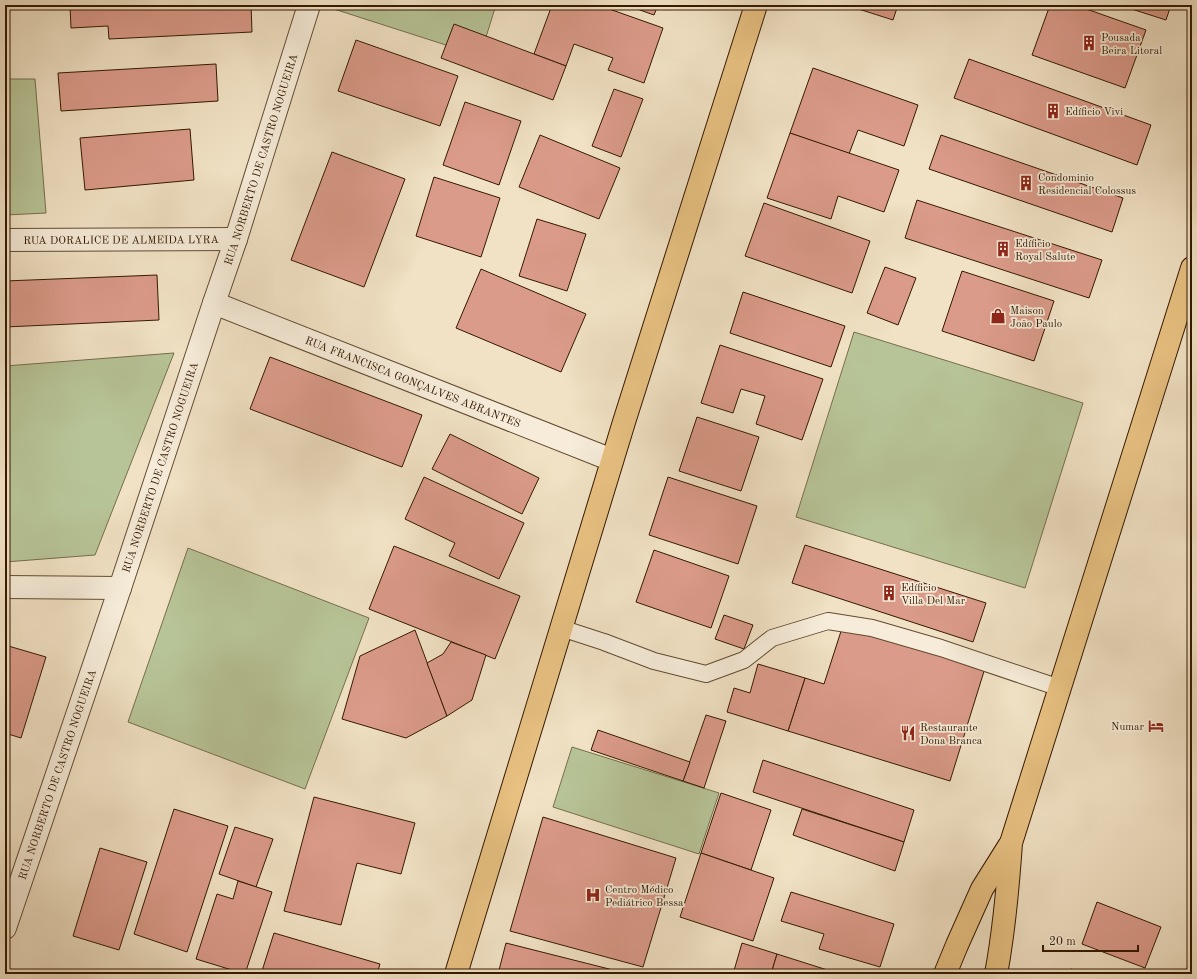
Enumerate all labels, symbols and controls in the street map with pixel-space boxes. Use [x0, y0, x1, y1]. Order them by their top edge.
place label: Pousada Beira Litoral [1101, 33, 1162, 57]
building icon: Pousada Beira Litoral [1080, 34, 1098, 52]
street label: RUA NORBERTO DE CASTRO NOGUEIRA [223, 52, 301, 267]
building icon: Edíficio Vivi [1044, 102, 1062, 120]
place label: Edíficio Vivi [1065, 107, 1123, 118]
place label: Condominio Residencial Colossus [1038, 173, 1136, 197]
building icon: Condominio Residencial Colossus [1017, 174, 1035, 192]
street label: RUA DORALICE DE ALMEIDA LYRA [23, 235, 219, 247]
place label: Edíficio Royal Salute [1015, 239, 1075, 263]
building icon: Edíficio Royal Salute [994, 240, 1012, 258]
place label: Maison João Paulo [1010, 306, 1062, 330]
shop icon: Maison João Paulo [989, 307, 1007, 325]
street label: RUA FRANCISCA GONÇALVES ABRANTES [303, 335, 522, 430]
street label: RUA NORBERTO DE CASTRO NOGUEIRA [121, 360, 201, 575]
place label: Edíficio Villa Del Mar [901, 583, 966, 607]
building icon: Edíficio Villa Del Mar [880, 584, 898, 602]
street label: RUA NORBERTO DE CASTRO NOGUEIRA [18, 668, 99, 882]
hotel icon: Numar [1147, 717, 1165, 735]
place label: Numar [1111, 722, 1144, 733]
place label: Restaurante Dona Branca [920, 723, 983, 747]
restaurant icon: Restaurante Dona Branca [899, 724, 917, 742]
place label: Centro Médico Pediátrico Bessa [605, 885, 684, 909]
hospital icon: Centro Médico Pediátrico Bessa [584, 886, 602, 904]
scale bar [1043, 927, 1138, 953]
text: 20 m [1049, 936, 1076, 948]

